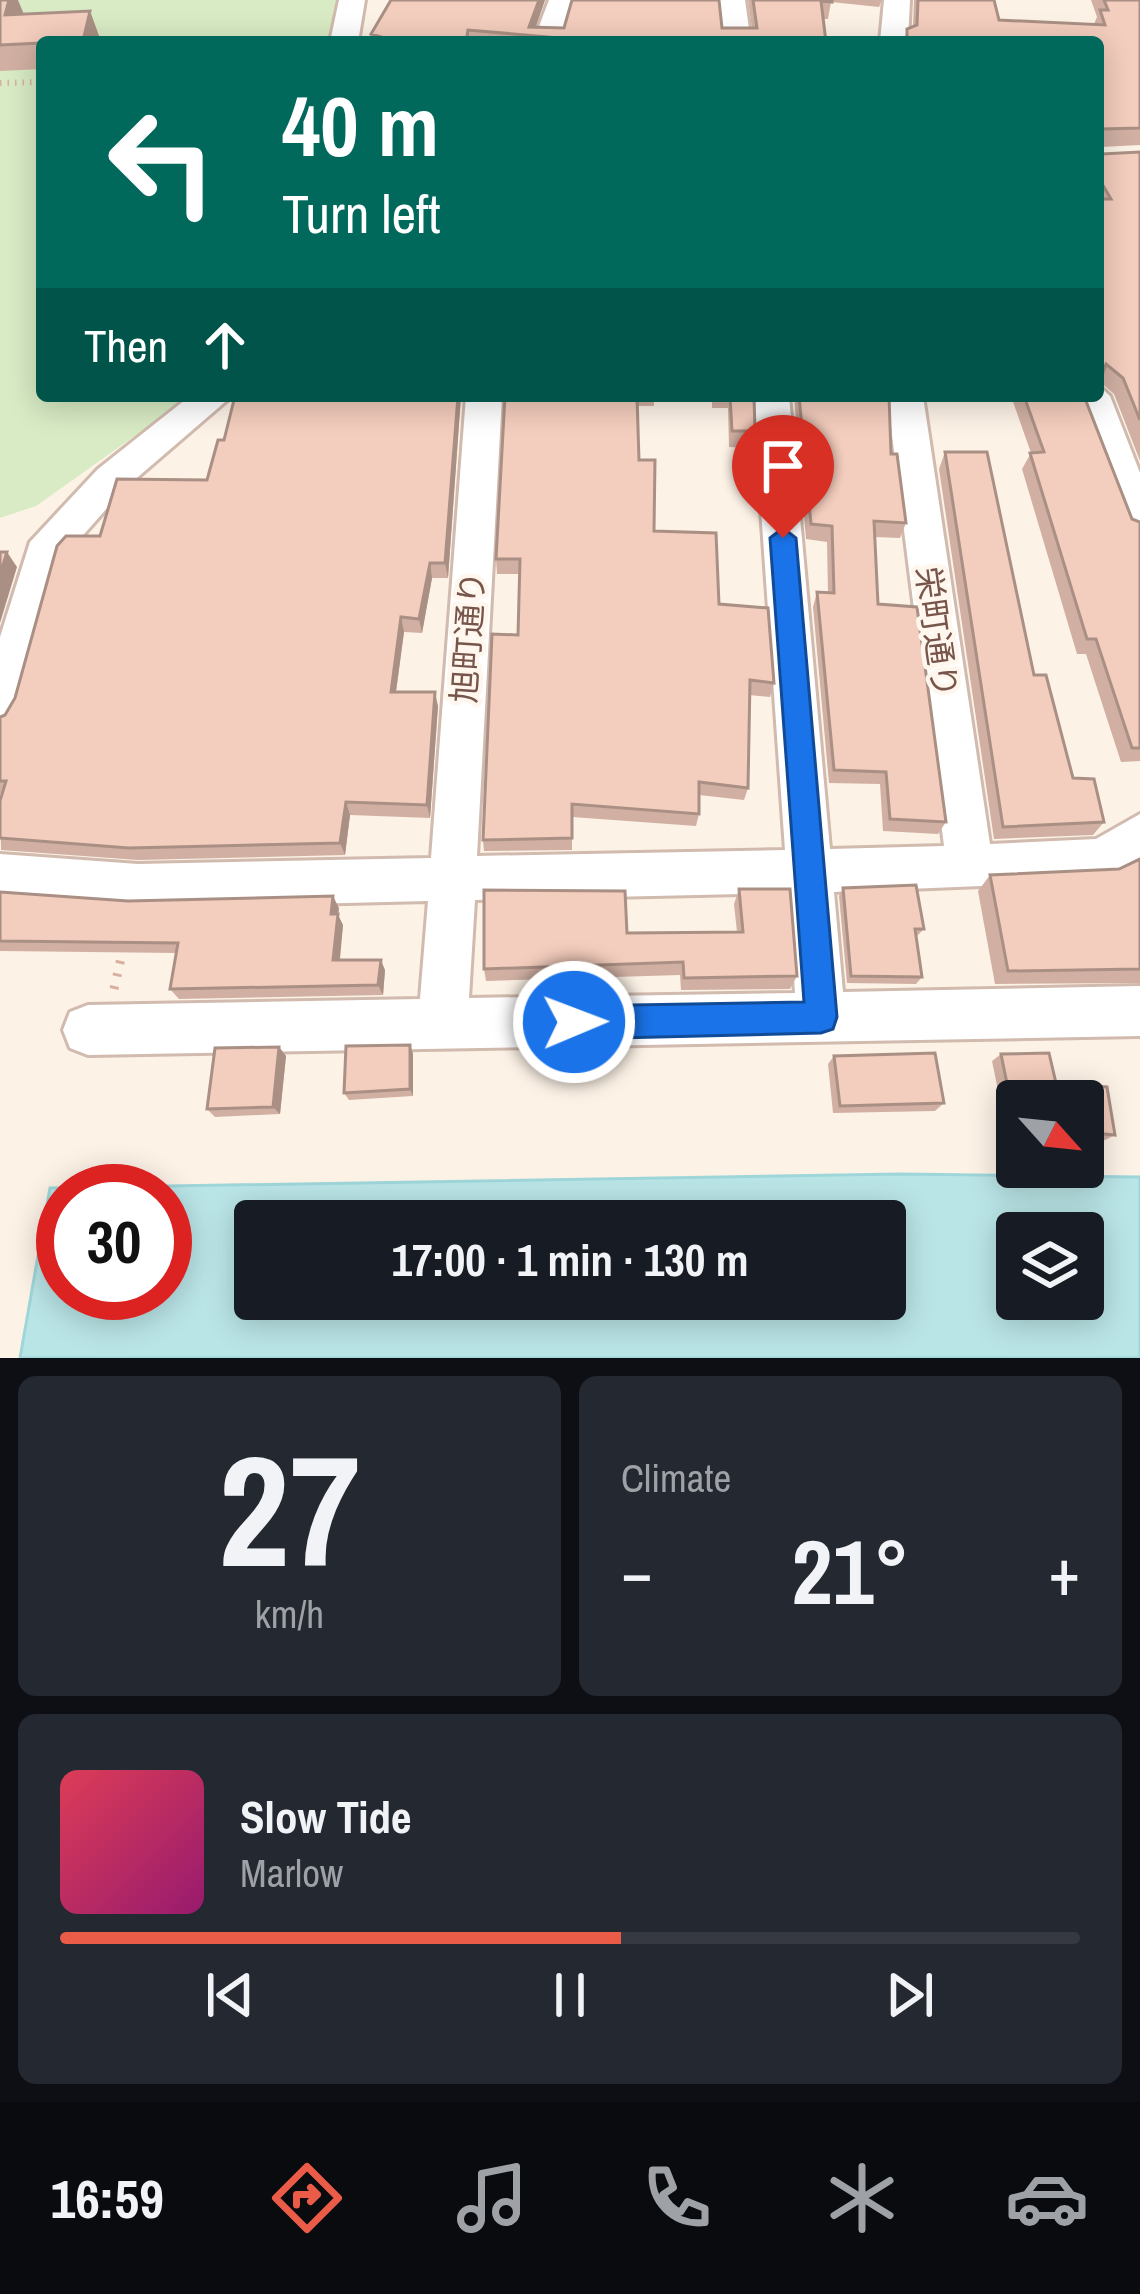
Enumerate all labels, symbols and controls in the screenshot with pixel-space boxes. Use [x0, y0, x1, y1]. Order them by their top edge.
text: 40 m [282, 69, 439, 182]
icon: left [84, 84, 240, 240]
text: Turn left [282, 177, 441, 250]
icon: ahead [192, 312, 258, 378]
text: Then [84, 315, 168, 376]
pin [732, 415, 834, 538]
icon: arrive [750, 433, 816, 499]
street label: 栄町通り [906, 564, 968, 700]
street label: 旭町通り [441, 570, 495, 704]
position arrow [511, 959, 637, 1085]
north arrow [996, 1080, 1104, 1188]
map controls [996, 1080, 1104, 1320]
speed limit sign: 30 [36, 1164, 192, 1320]
button: layers [996, 1212, 1104, 1320]
text: 17:00 · 1 min · 130 m [392, 1229, 748, 1290]
text: 27 [218, 1405, 361, 1615]
text: Climate [621, 1452, 731, 1504]
text: 21° [791, 1511, 910, 1632]
text: − [621, 1527, 653, 1616]
text: + [1048, 1527, 1080, 1616]
text: km/h [255, 1588, 324, 1640]
text: Slow Tide [240, 1786, 412, 1847]
text: Marlow [240, 1847, 343, 1899]
icon: previous [197, 1962, 263, 2028]
icon: pause [537, 1962, 603, 2028]
icon: next [877, 1962, 943, 2028]
icon: directions [265, 2156, 349, 2240]
icon: music [450, 2156, 534, 2240]
icon: phone [635, 2156, 719, 2240]
icon: climate [820, 2156, 904, 2240]
icon: car [1005, 2156, 1089, 2240]
text: 16:59 [51, 2162, 164, 2235]

